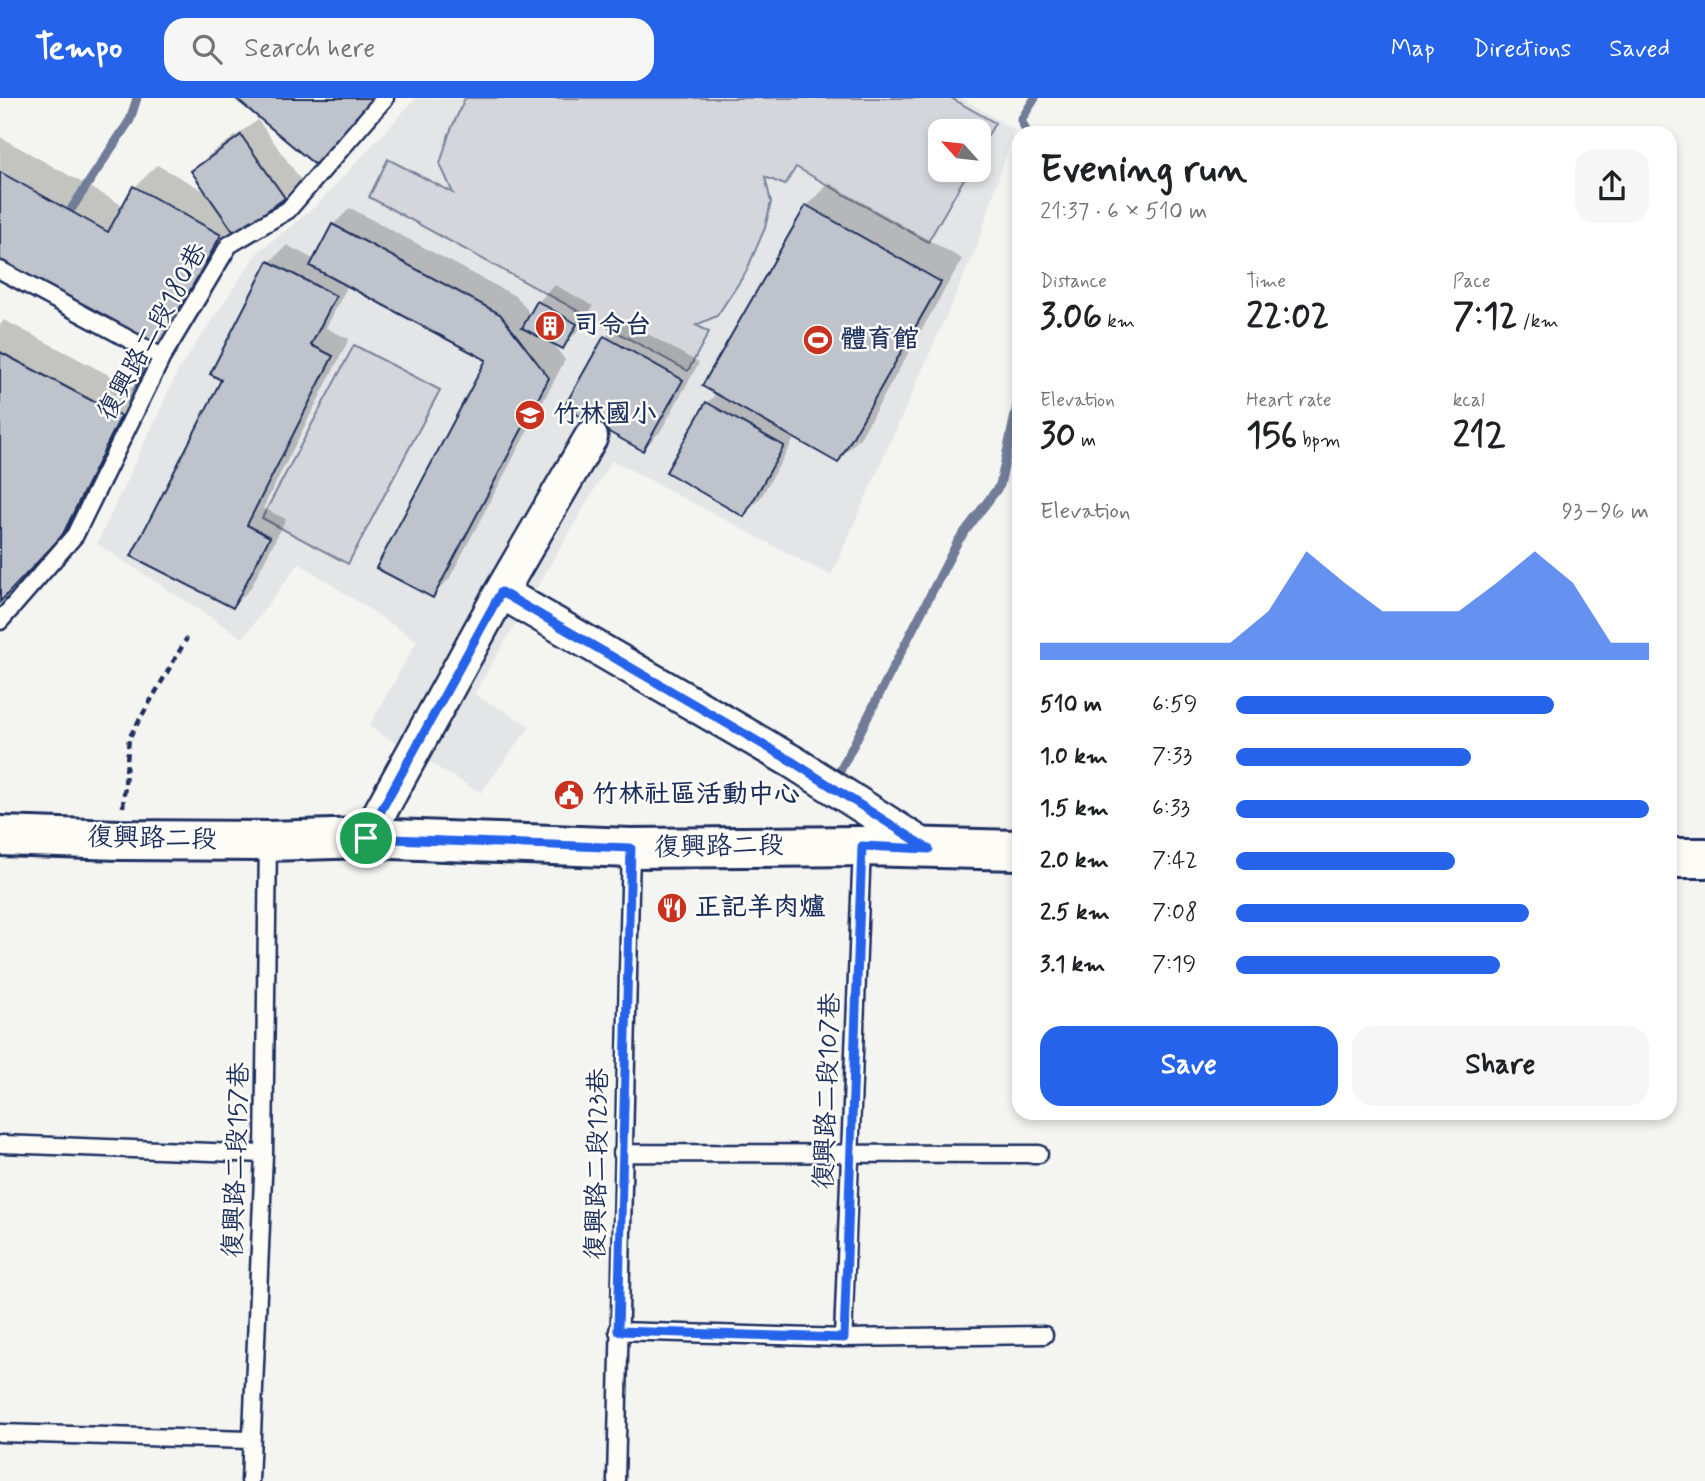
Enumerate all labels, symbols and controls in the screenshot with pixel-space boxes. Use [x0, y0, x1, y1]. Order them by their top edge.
search box [164, 18, 654, 81]
text: Tempo [35, 27, 122, 71]
icon: search [188, 30, 226, 68]
text: Search here [244, 32, 375, 66]
text: Map [1391, 34, 1435, 65]
text: Directions [1473, 34, 1571, 65]
text: Saved [1609, 34, 1670, 65]
north arrow [928, 119, 990, 182]
map controls [928, 119, 991, 182]
text: Evening run [1040, 146, 1247, 195]
button: share [1575, 149, 1649, 223]
text: 21:37 · 6 × 510 m [1040, 197, 1207, 227]
street label: 復興路二段180巷 [90, 237, 216, 427]
text: Distance [1040, 269, 1107, 294]
text: Time [1246, 269, 1286, 294]
text: Pace [1453, 269, 1490, 294]
text: 3.06 [1040, 294, 1102, 340]
text: 22:02 [1246, 294, 1329, 340]
text: 7:12 [1453, 294, 1517, 340]
building icon: 司令台 [533, 309, 567, 343]
place label: 司令台 [573, 309, 651, 343]
text: km [1102, 309, 1135, 334]
text: /km [1517, 309, 1559, 334]
sports icon: 體育館 [801, 323, 835, 357]
place label: 體育館 [841, 323, 919, 357]
text: Elevation [1040, 388, 1115, 413]
text: Heart rate [1246, 388, 1332, 413]
text: kcal [1453, 388, 1485, 413]
school or university icon: 竹林國小 [513, 398, 547, 432]
place label: 竹林國小 [553, 398, 657, 432]
text: 30 [1040, 413, 1076, 459]
text: 156 [1246, 413, 1297, 459]
text: 212 [1453, 413, 1506, 459]
text: m [1076, 428, 1096, 453]
text: bpm [1297, 428, 1341, 453]
text: Elevation [1040, 497, 1131, 527]
text: 93–96 m [1562, 497, 1649, 527]
text: 510 m [1040, 690, 1102, 720]
text: 6:59 [1152, 690, 1197, 720]
text: 1.0 km [1040, 742, 1108, 772]
text: 7:33 [1152, 742, 1192, 772]
public building icon: 竹林社區活動中心 [552, 778, 586, 812]
place label: 竹林社區活動中心 [592, 778, 800, 812]
text: 1.5 km [1040, 794, 1109, 824]
text: 6:33 [1152, 794, 1190, 824]
pin [336, 808, 396, 868]
icon: arrive [347, 819, 385, 857]
street label: 復興路二段 [87, 821, 217, 857]
street label: 復興路二段 [654, 829, 784, 865]
text: 2.0 km [1040, 846, 1109, 876]
text: 7:42 [1152, 846, 1198, 876]
restaurant icon: 正記羊肉爐 [655, 891, 689, 925]
place label: 正記羊肉爐 [695, 891, 826, 925]
text: 2.5 km [1040, 898, 1110, 928]
text: 7:08 [1152, 898, 1198, 928]
text: 3.1 km [1040, 950, 1105, 980]
text: 7:19 [1152, 950, 1196, 980]
street label: 復興路二段107巷 [808, 992, 848, 1190]
button: Save [1040, 1026, 1338, 1106]
button: Share [1352, 1026, 1649, 1106]
street label: 復興路二段157巷 [217, 1061, 257, 1259]
street label: 復興路二段123巷 [579, 1068, 617, 1260]

